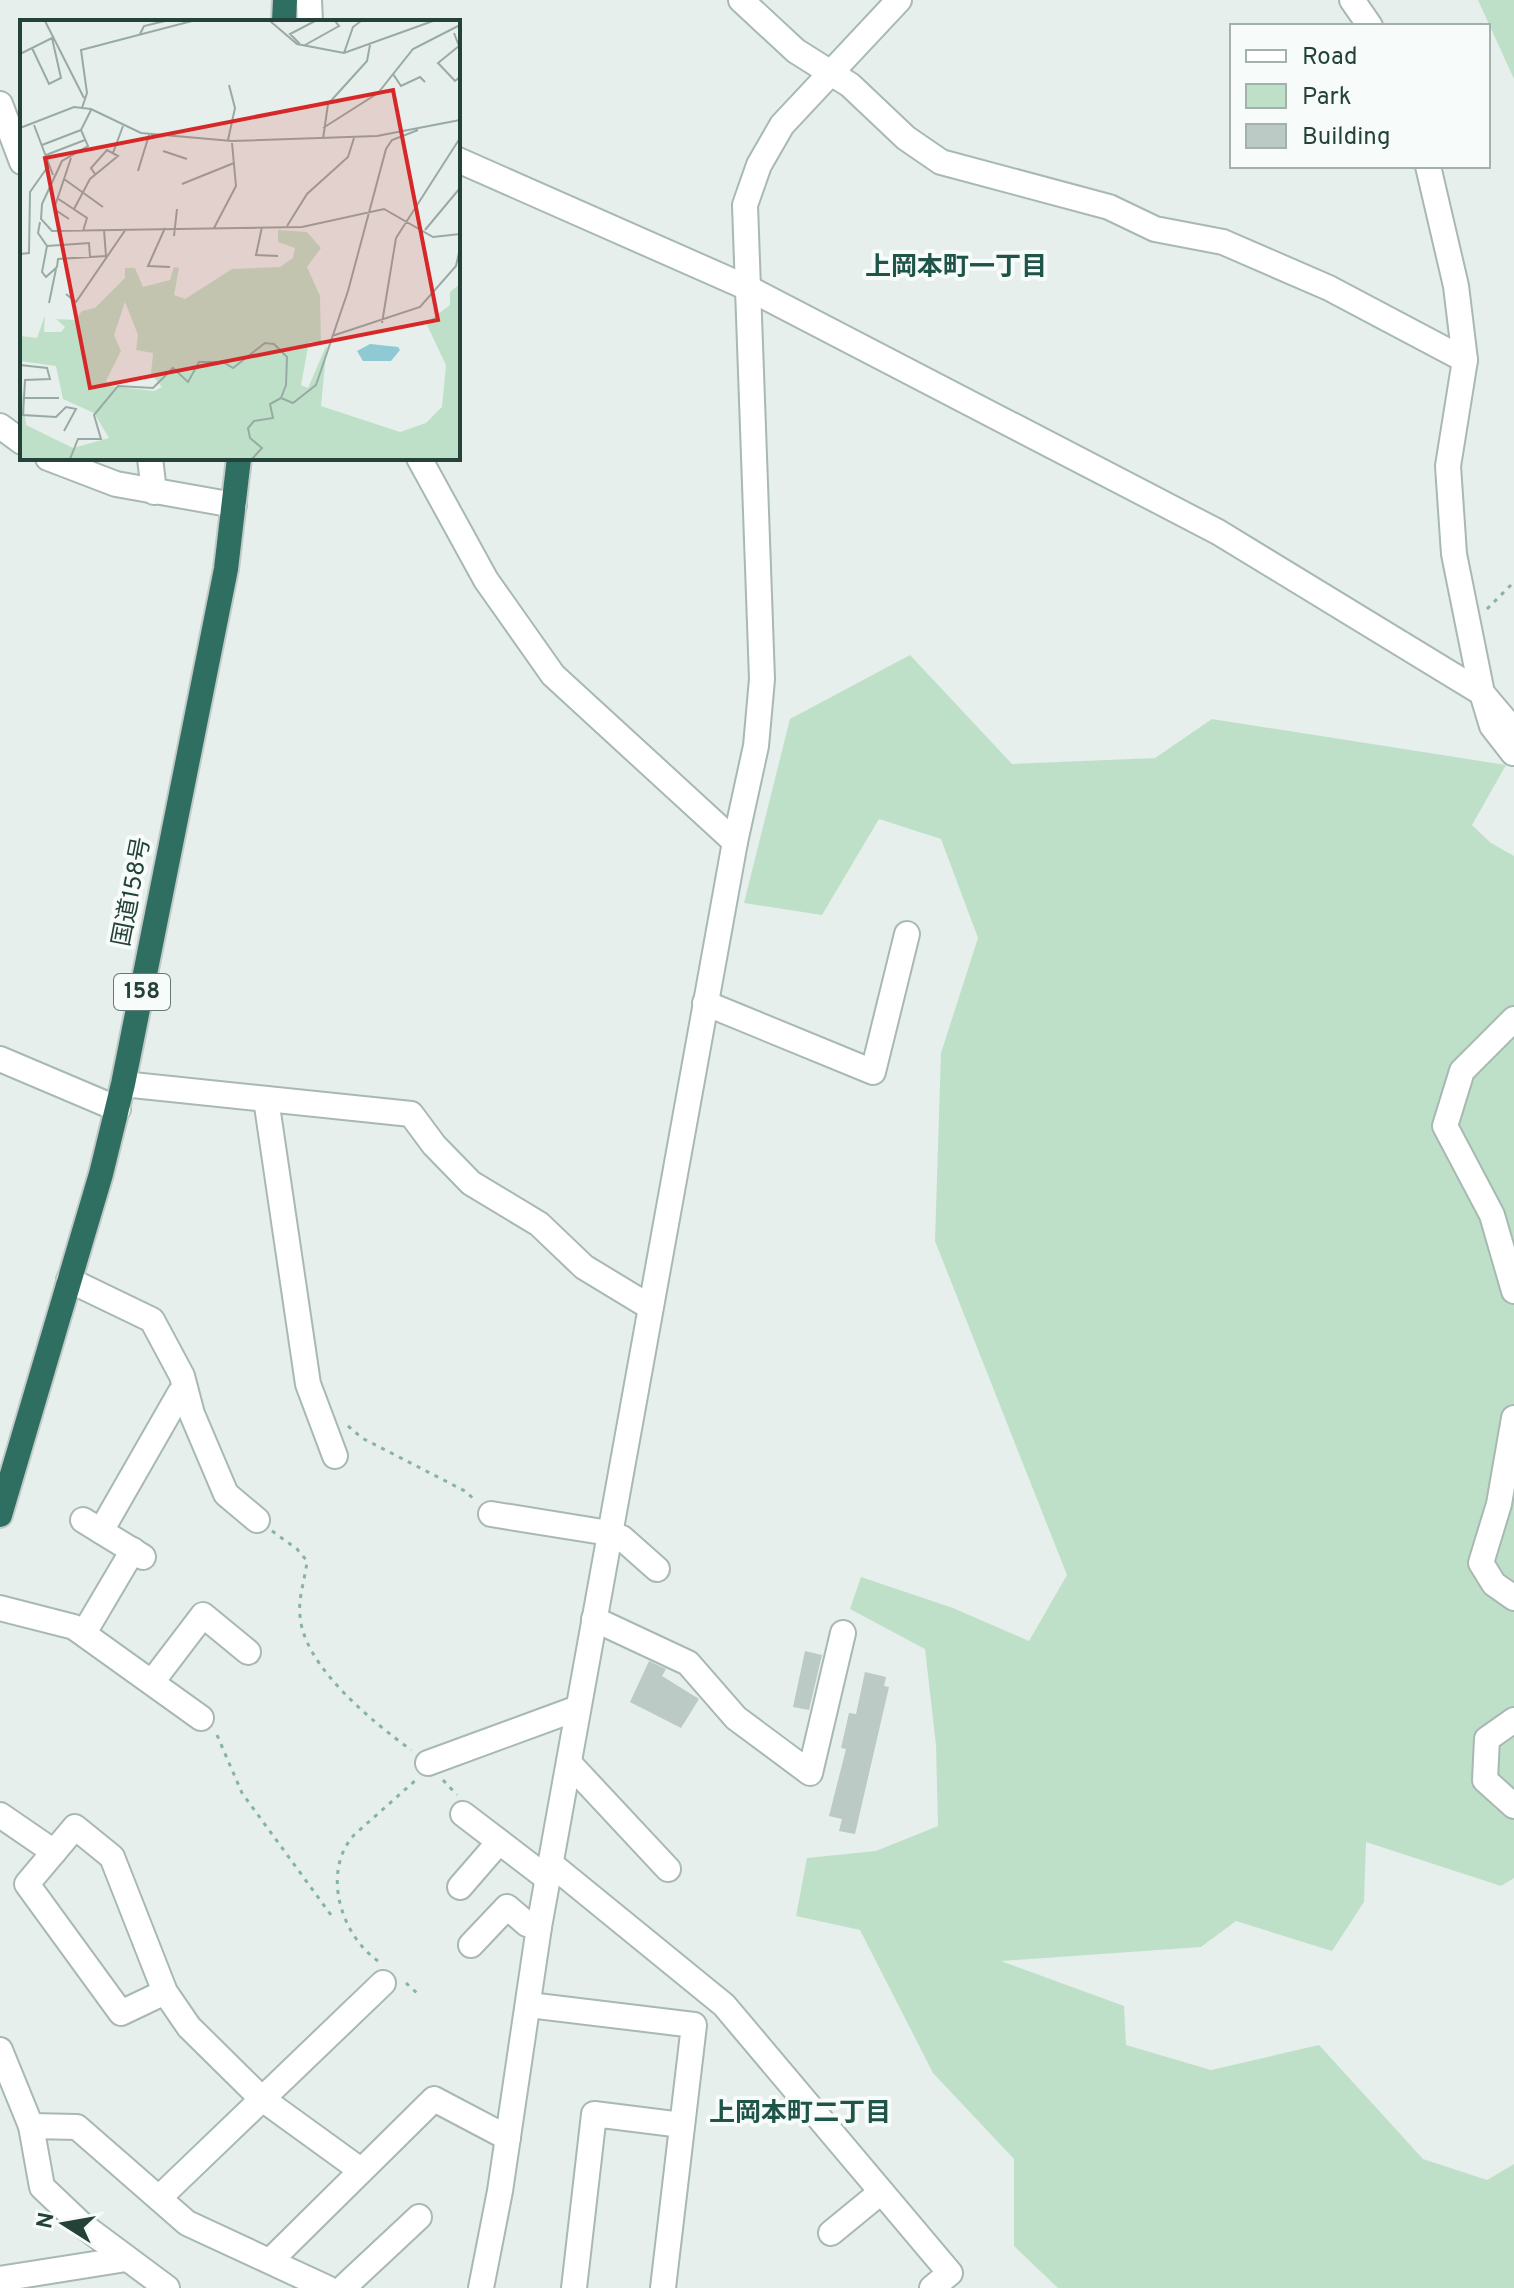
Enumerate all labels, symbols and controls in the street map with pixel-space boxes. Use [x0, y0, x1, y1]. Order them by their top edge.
inset map [20, 20, 460, 460]
legend [1230, 24, 1490, 168]
text: Road [1302, 43, 1358, 73]
text: Park [1302, 83, 1352, 113]
text: Building [1302, 123, 1391, 153]
district label: 上岡本町一丁目 [865, 252, 1047, 285]
street label: 国道158号 [108, 835, 158, 949]
road number: 158 [114, 974, 170, 1010]
district label: 上岡本町二丁目 [709, 2098, 891, 2131]
north arrow [24, 2184, 104, 2264]
text: N [32, 2210, 62, 2231]

